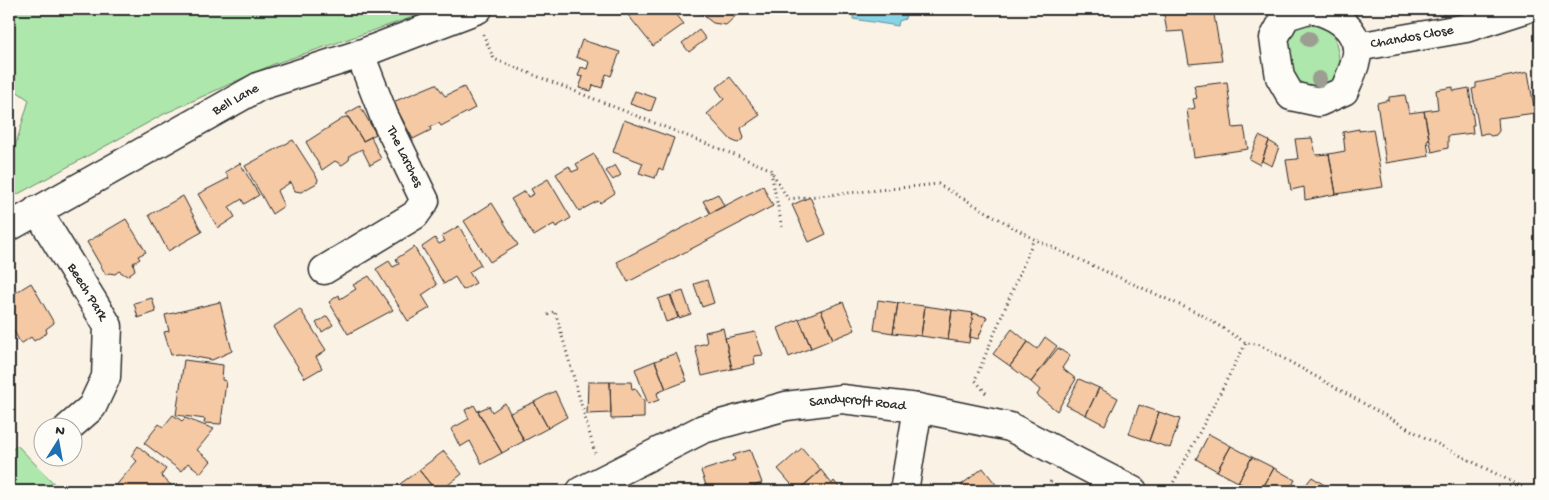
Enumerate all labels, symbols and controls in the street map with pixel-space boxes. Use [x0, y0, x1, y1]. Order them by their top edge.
street label: Chandos Close [1369, 22, 1456, 53]
street label: Bell Lane [209, 79, 263, 120]
street label: The Larches [381, 123, 426, 191]
street label: Beech Park [63, 259, 112, 325]
street label: Sandycroft Road [808, 390, 908, 415]
north arrow [32, 418, 82, 468]
text: N [54, 422, 66, 441]

